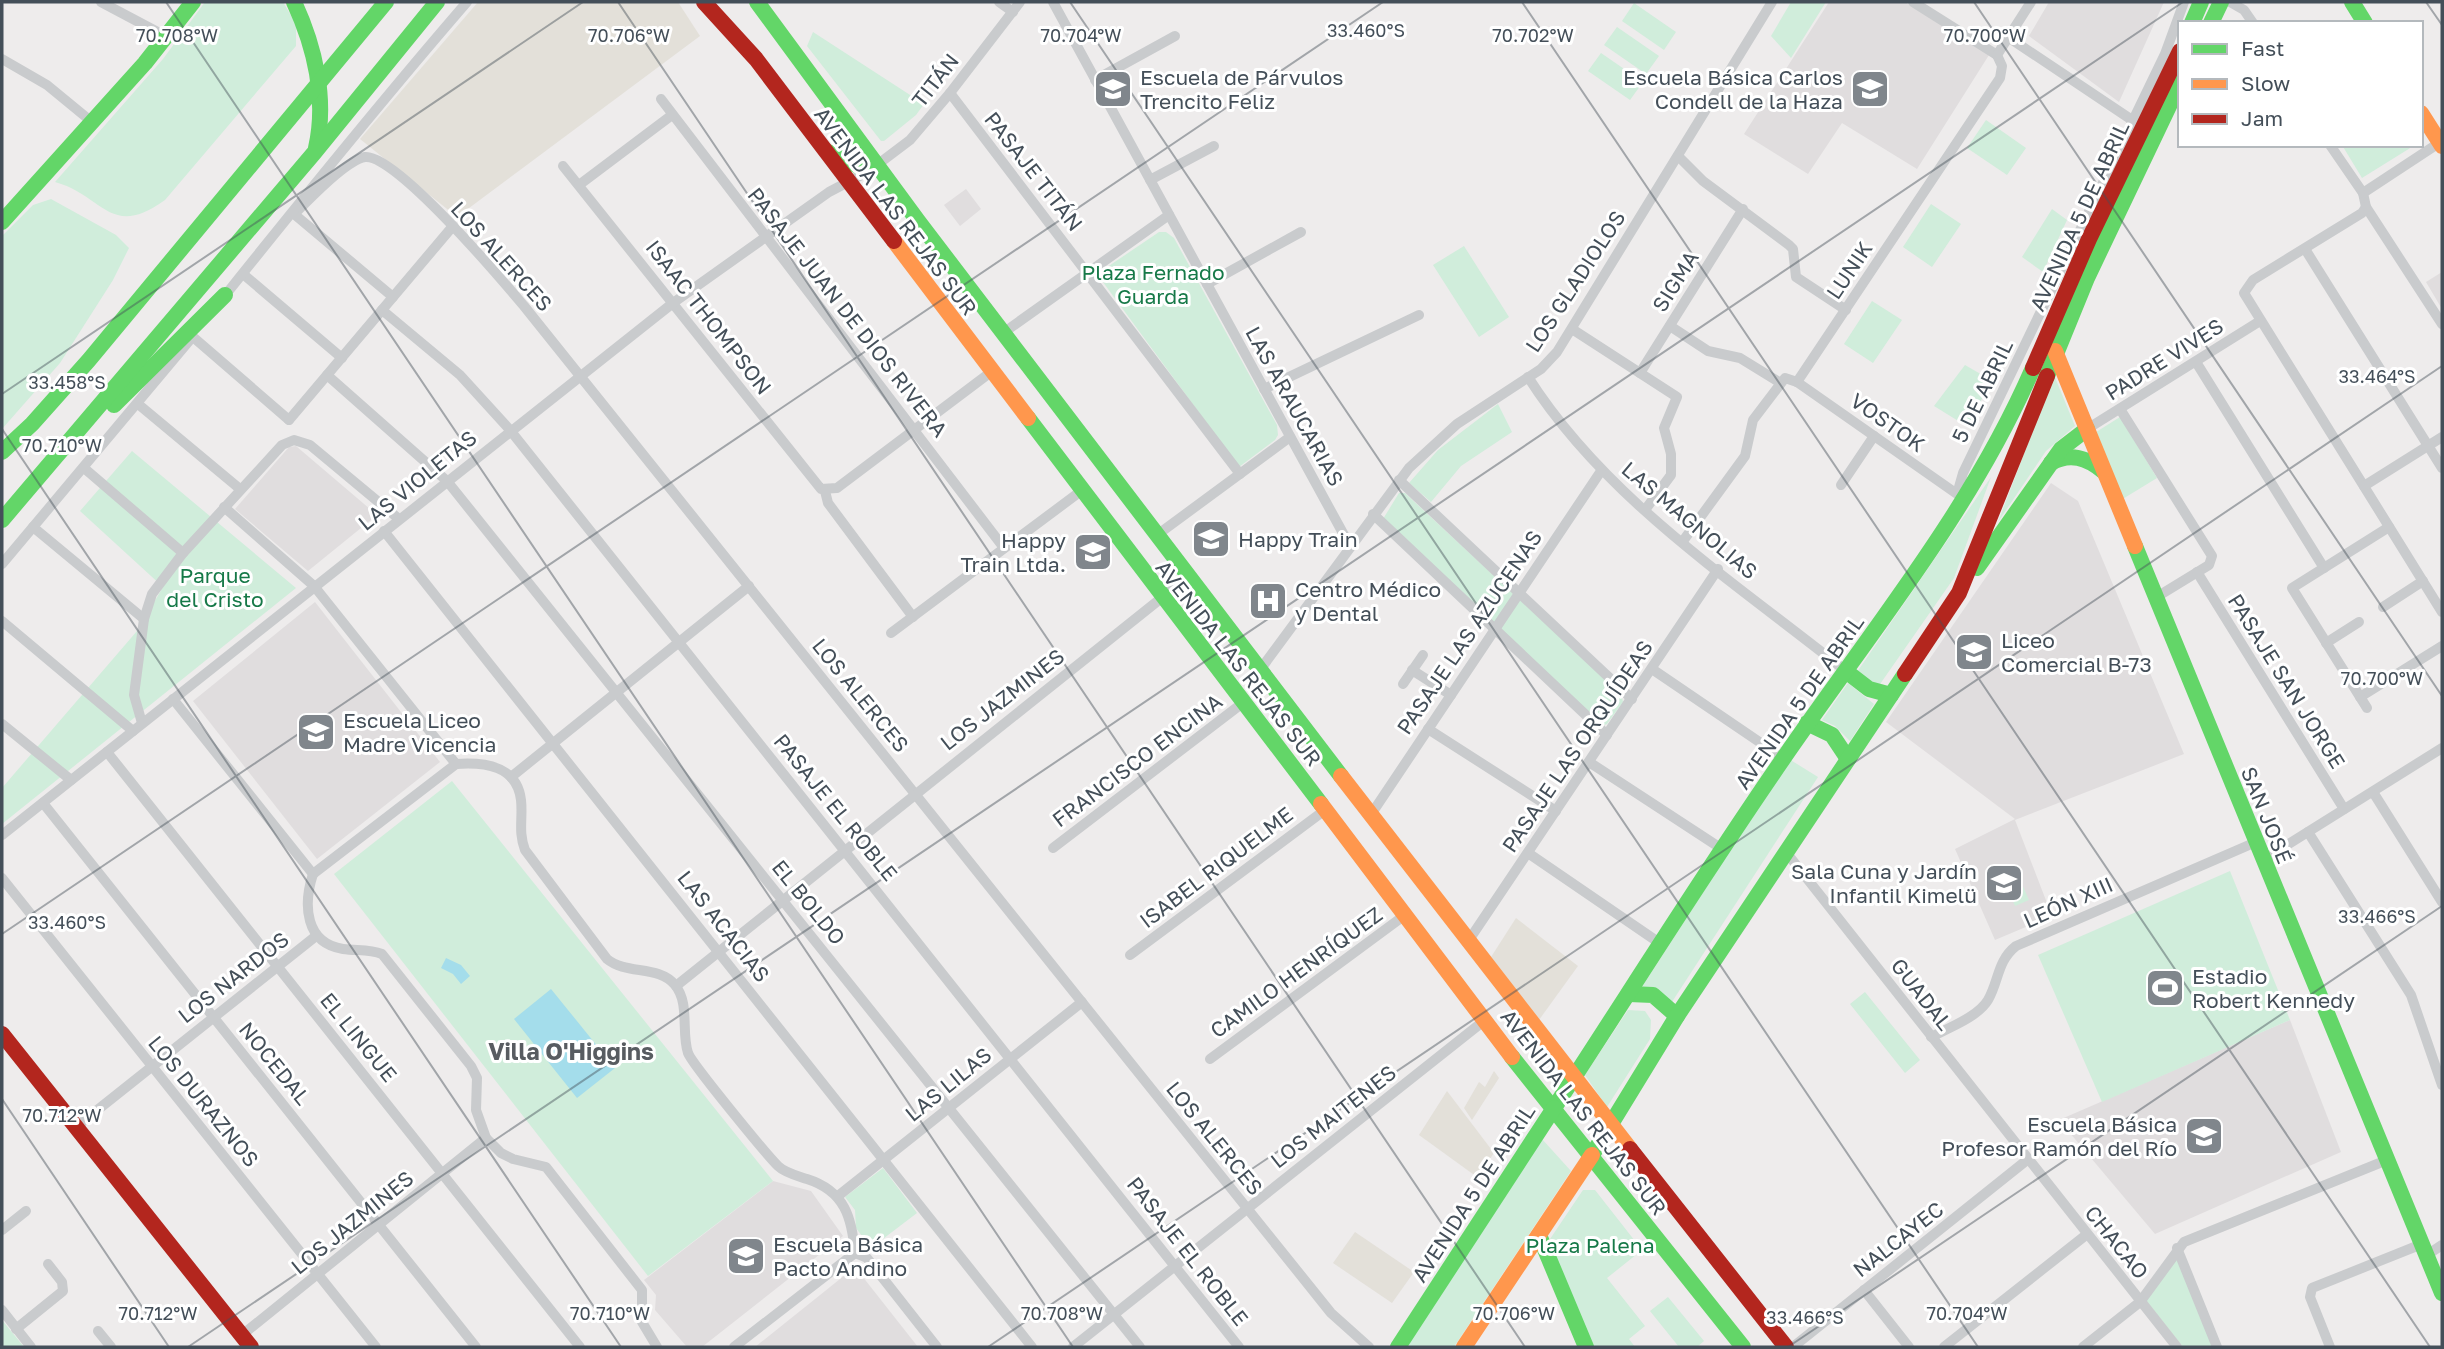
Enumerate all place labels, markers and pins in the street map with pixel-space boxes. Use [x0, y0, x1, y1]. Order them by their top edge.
place label: Escuela de Párvulos Trencito Feliz [1140, 64, 1343, 114]
place label: Escuela Básica Carlos Condell de la Haza [1623, 64, 1843, 114]
school or university icon: Escuela de Párvulos Trencito Feliz [1092, 68, 1134, 110]
school or university icon: Escuela Básica Carlos Condell de la Haza [1849, 68, 1891, 110]
school or university icon: Happy Train [1190, 518, 1232, 560]
place label: Happy Train [1238, 526, 1358, 552]
place label: Happy Train Ltda. [960, 527, 1066, 577]
school or university icon: Happy Train Ltda. [1072, 531, 1114, 573]
place label: Centro Médico y Dental [1295, 576, 1441, 626]
hospital icon: Centro Médico y Dental [1247, 580, 1289, 622]
place label: Liceo Comercial B-73 [2001, 627, 2152, 677]
school or university icon: Liceo Comercial B-73 [1953, 631, 1995, 673]
place label: Escuela Liceo Madre Vicencia [343, 707, 496, 757]
school or university icon: Escuela Liceo Madre Vicencia [295, 711, 337, 753]
place label: Sala Cuna y Jardín Infantil Kimelü [1791, 858, 1977, 908]
school or university icon: Sala Cuna y Jardín Infantil Kimelü [1983, 862, 2025, 904]
place label: Estadio Robert Kennedy [2192, 963, 2355, 1013]
sports icon: Estadio Robert Kennedy [2144, 967, 2186, 1009]
place label: Escuela Básica Profesor Ramón del Río [1941, 1111, 2177, 1161]
school or university icon: Escuela Básica Profesor Ramón del Río [2183, 1115, 2225, 1157]
place label: Escuela Básica Pacto Andino [773, 1231, 923, 1281]
school or university icon: Escuela Básica Pacto Andino [725, 1235, 767, 1277]

